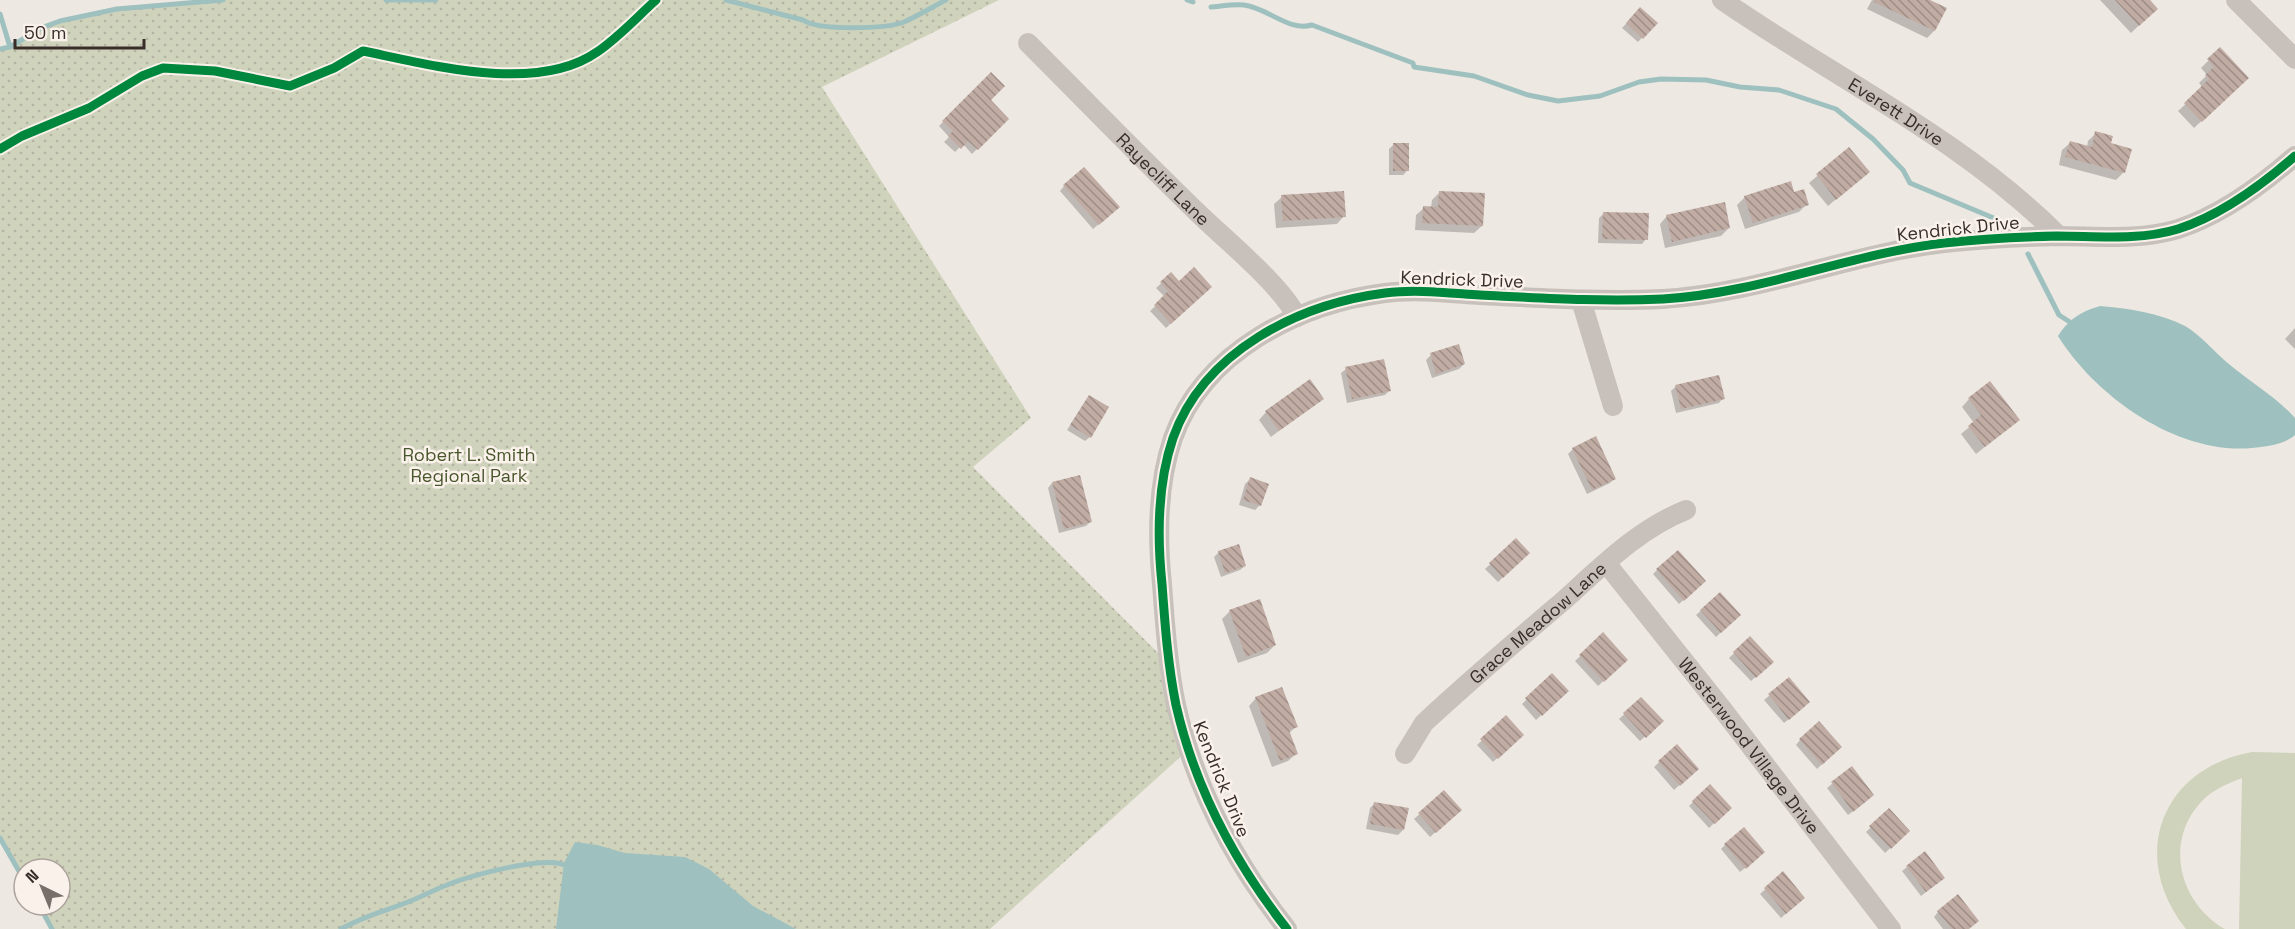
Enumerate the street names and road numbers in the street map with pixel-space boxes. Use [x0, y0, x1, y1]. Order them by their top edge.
street label: Everett Drive [1844, 72, 1949, 151]
street label: Rayecliff Lane [1112, 128, 1215, 230]
street label: Kendrick Drive [1895, 210, 2021, 246]
street label: Kendrick Drive [1400, 265, 1524, 293]
street label: Grace Meadow Lane [1464, 556, 1611, 688]
street label: Westerwood Village Drive [1674, 652, 1825, 838]
street label: Kendrick Drive [1188, 718, 1256, 840]

